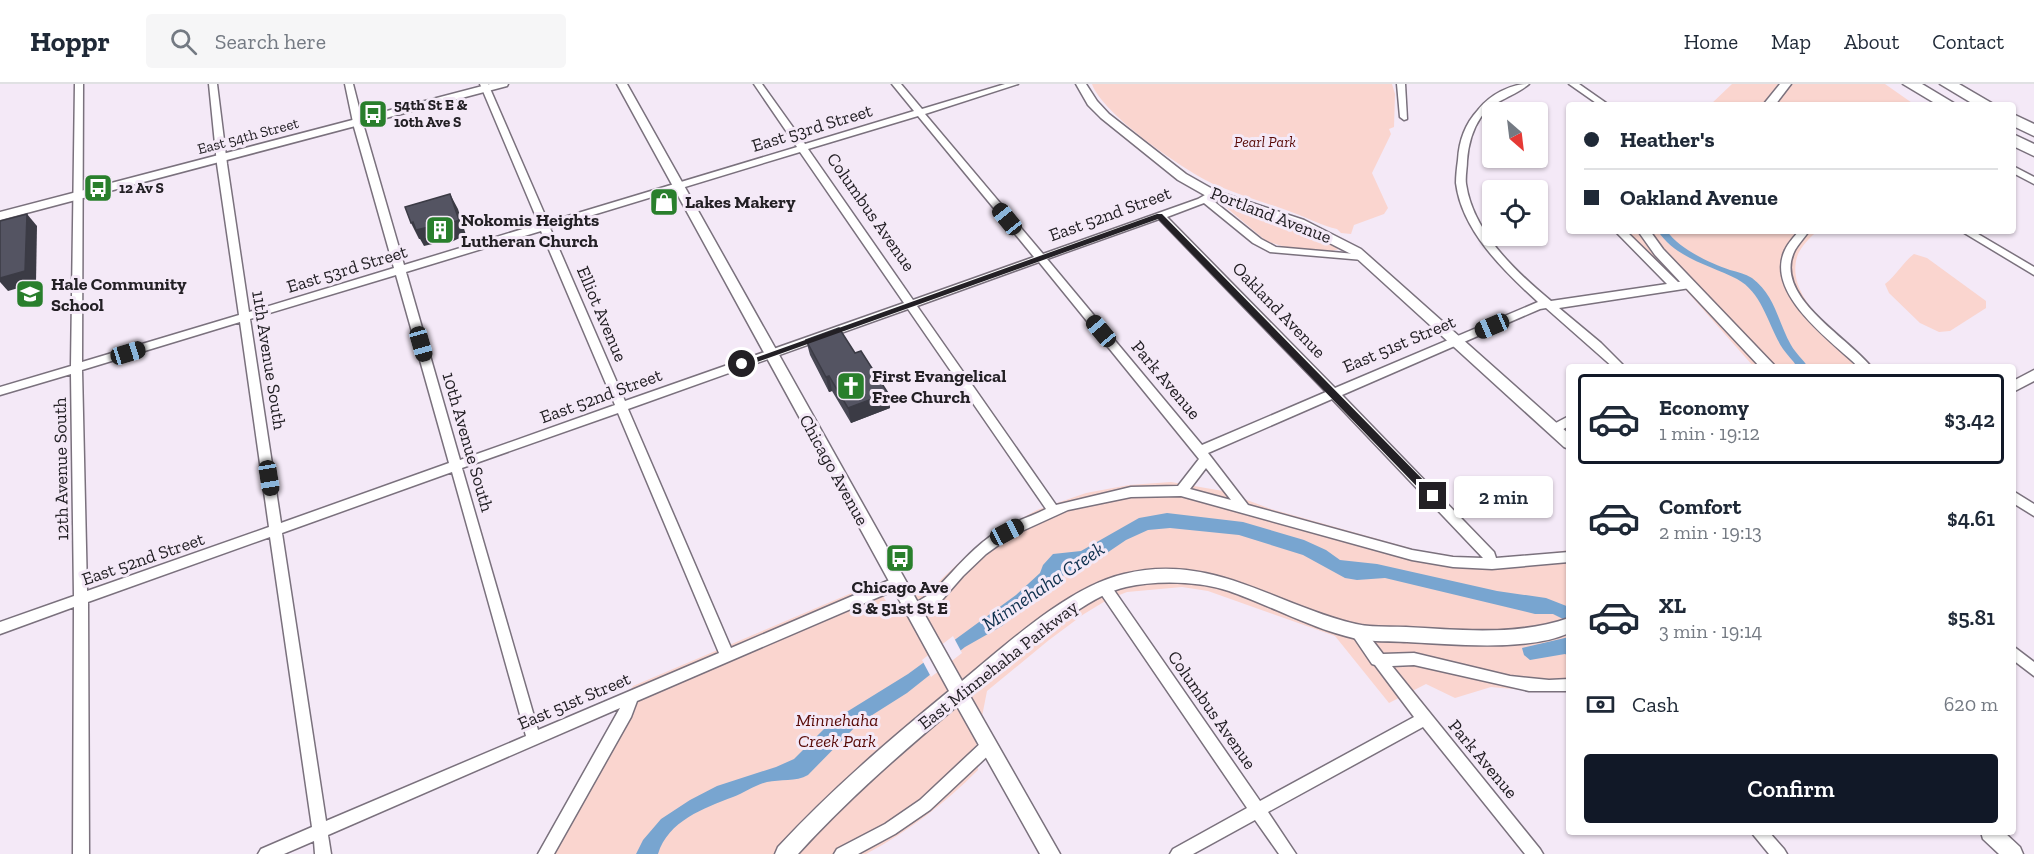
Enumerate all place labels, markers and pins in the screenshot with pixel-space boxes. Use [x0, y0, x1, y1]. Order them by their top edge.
place label: 54th St E & 10th Ave S [394, 96, 468, 131]
bus stop icon: 54th St E & 10th Ave S [357, 98, 389, 130]
bus stop icon: 12 Av S [82, 172, 114, 204]
place label: 12 Av S [119, 179, 164, 197]
shop icon: Lakes Makery [648, 186, 680, 218]
place label: Lakes Makery [685, 191, 796, 213]
place label: Nokomis Heights Lutheran Church [461, 209, 599, 252]
building icon: Nokomis Heights Lutheran Church [424, 214, 456, 246]
place label: Hale Community School [51, 273, 187, 316]
school or university icon: Hale Community School [14, 278, 46, 310]
place label: First Evangelical Free Church [872, 365, 1006, 408]
church icon: First Evangelical Free Church [835, 370, 867, 402]
bus stop icon: Chicago Ave S & 51st St E [884, 542, 916, 574]
place label: Chicago Ave S & 51st St E [852, 576, 949, 619]

